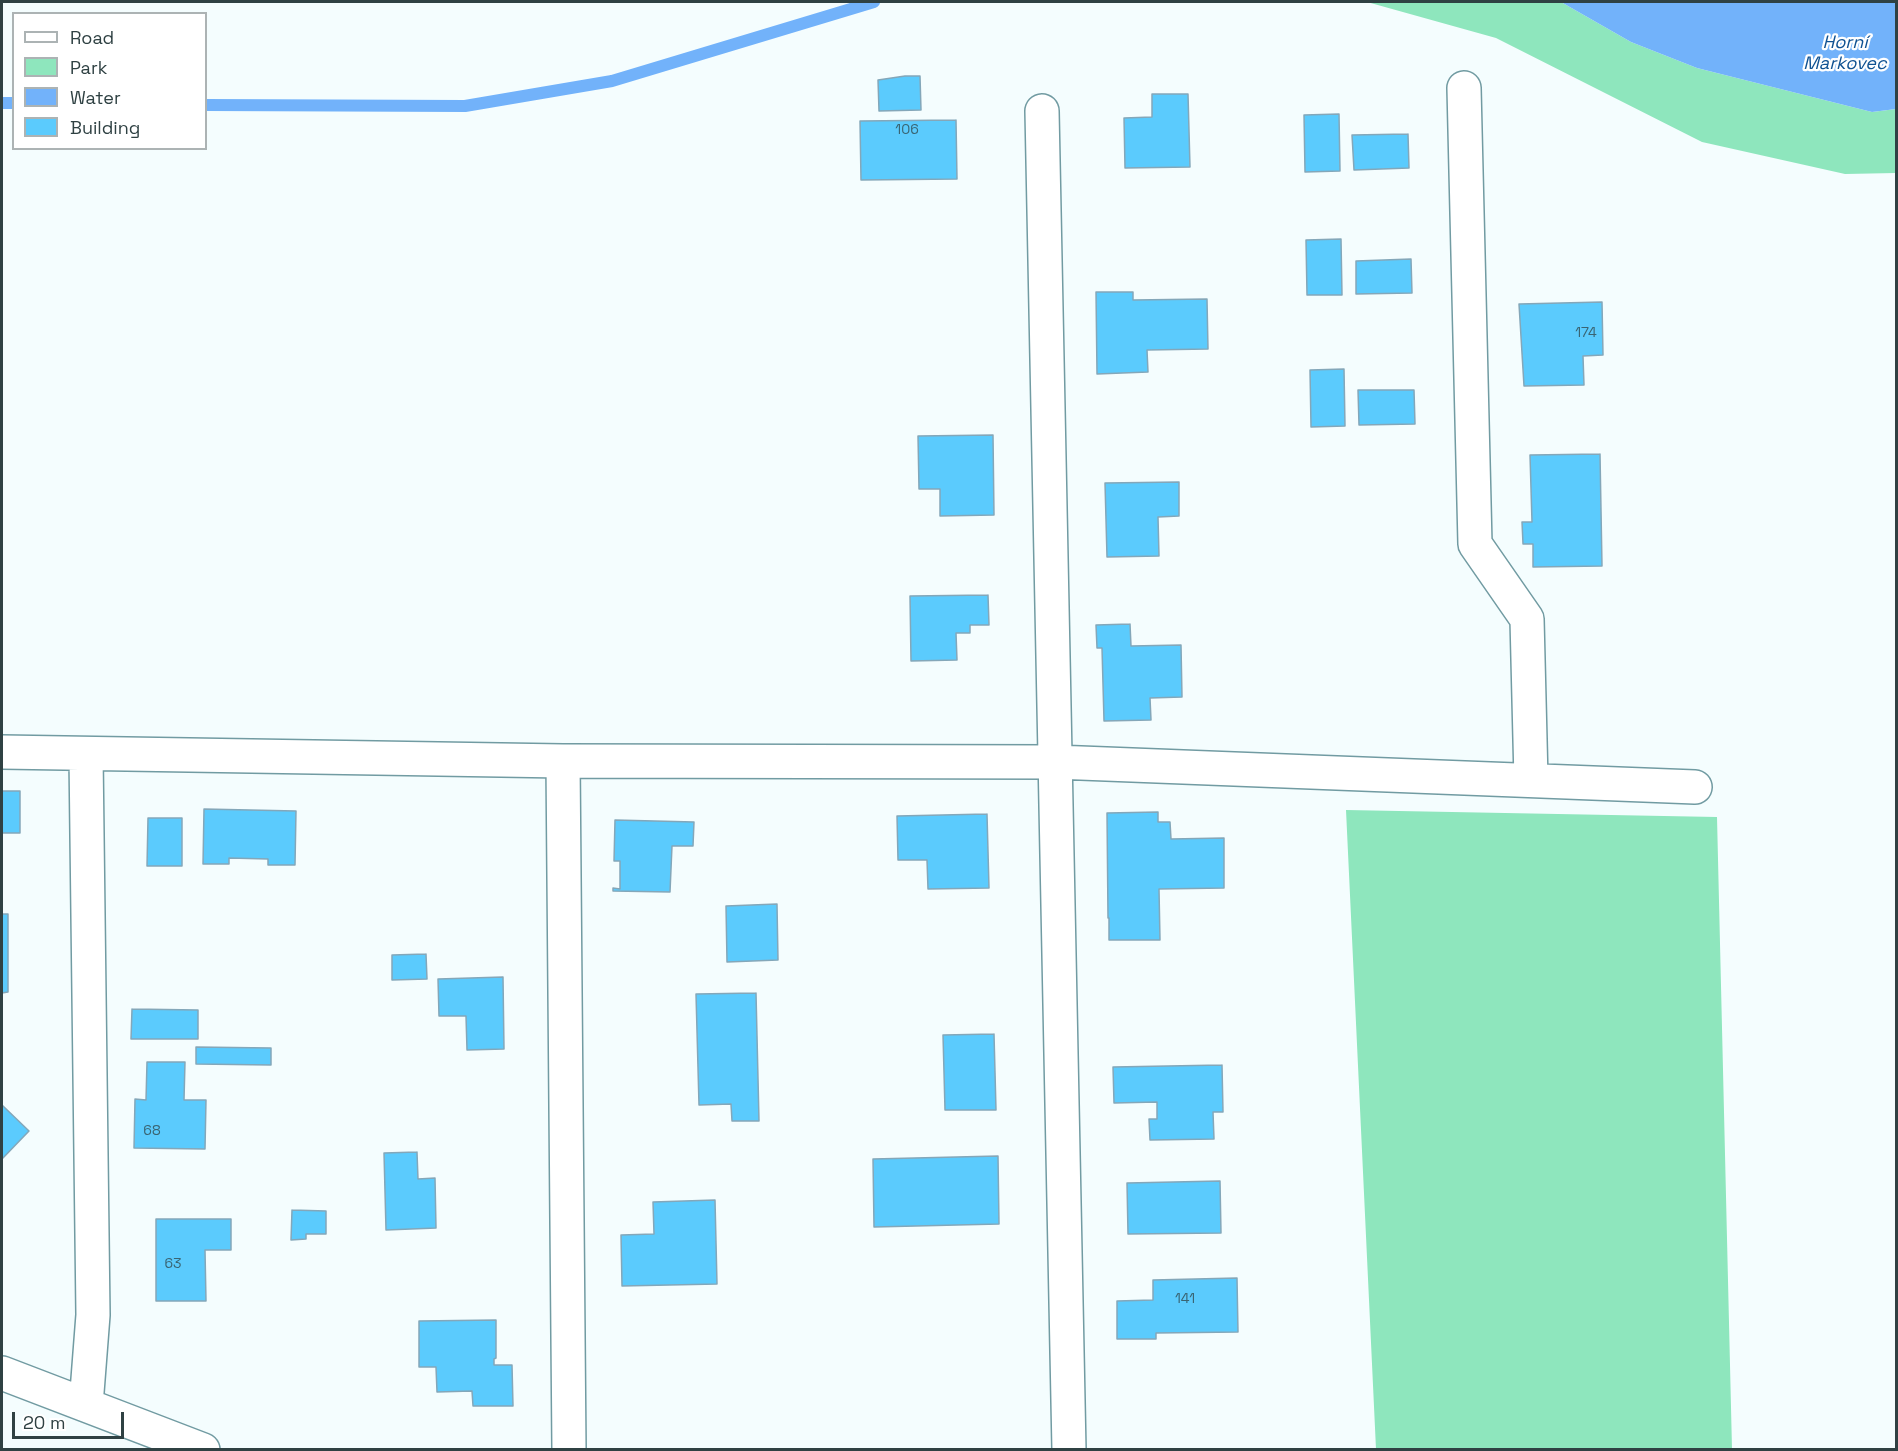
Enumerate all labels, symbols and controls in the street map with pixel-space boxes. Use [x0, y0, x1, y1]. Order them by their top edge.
legend [12, 12, 207, 150]
text: Road [70, 26, 114, 49]
water label: Horní Markovec [1803, 32, 1887, 74]
text: Park [70, 56, 107, 79]
text: Water [70, 86, 121, 109]
text: Building [70, 116, 140, 139]
house number: 106 [895, 122, 919, 138]
house number: 174 [1575, 325, 1597, 341]
house number: 68 [143, 1123, 161, 1139]
house number: 63 [164, 1256, 182, 1272]
house number: 141 [1175, 1291, 1195, 1307]
scale bar [15, 1400, 128, 1438]
text: 20 m [23, 1411, 66, 1434]

